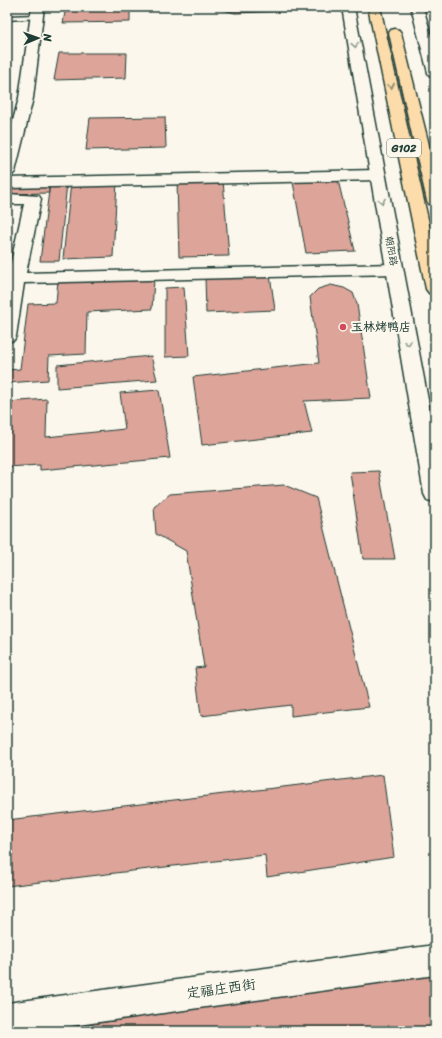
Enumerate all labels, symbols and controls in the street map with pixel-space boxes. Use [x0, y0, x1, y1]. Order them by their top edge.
north arrow [18, 18, 58, 58]
text: N [38, 33, 57, 42]
one-way arrow [350, 42, 358, 49]
one-way arrow [387, 83, 395, 89]
road number: G102 [387, 139, 421, 157]
one-way arrow [377, 198, 386, 204]
street label: 朝阳路 [380, 235, 402, 267]
place label: 玉林烤鸭店 [351, 316, 411, 338]
marker: 玉林烤鸭店 [338, 322, 348, 332]
one-way arrow [403, 340, 411, 346]
street label: 定福庄西街 [185, 972, 257, 1006]

